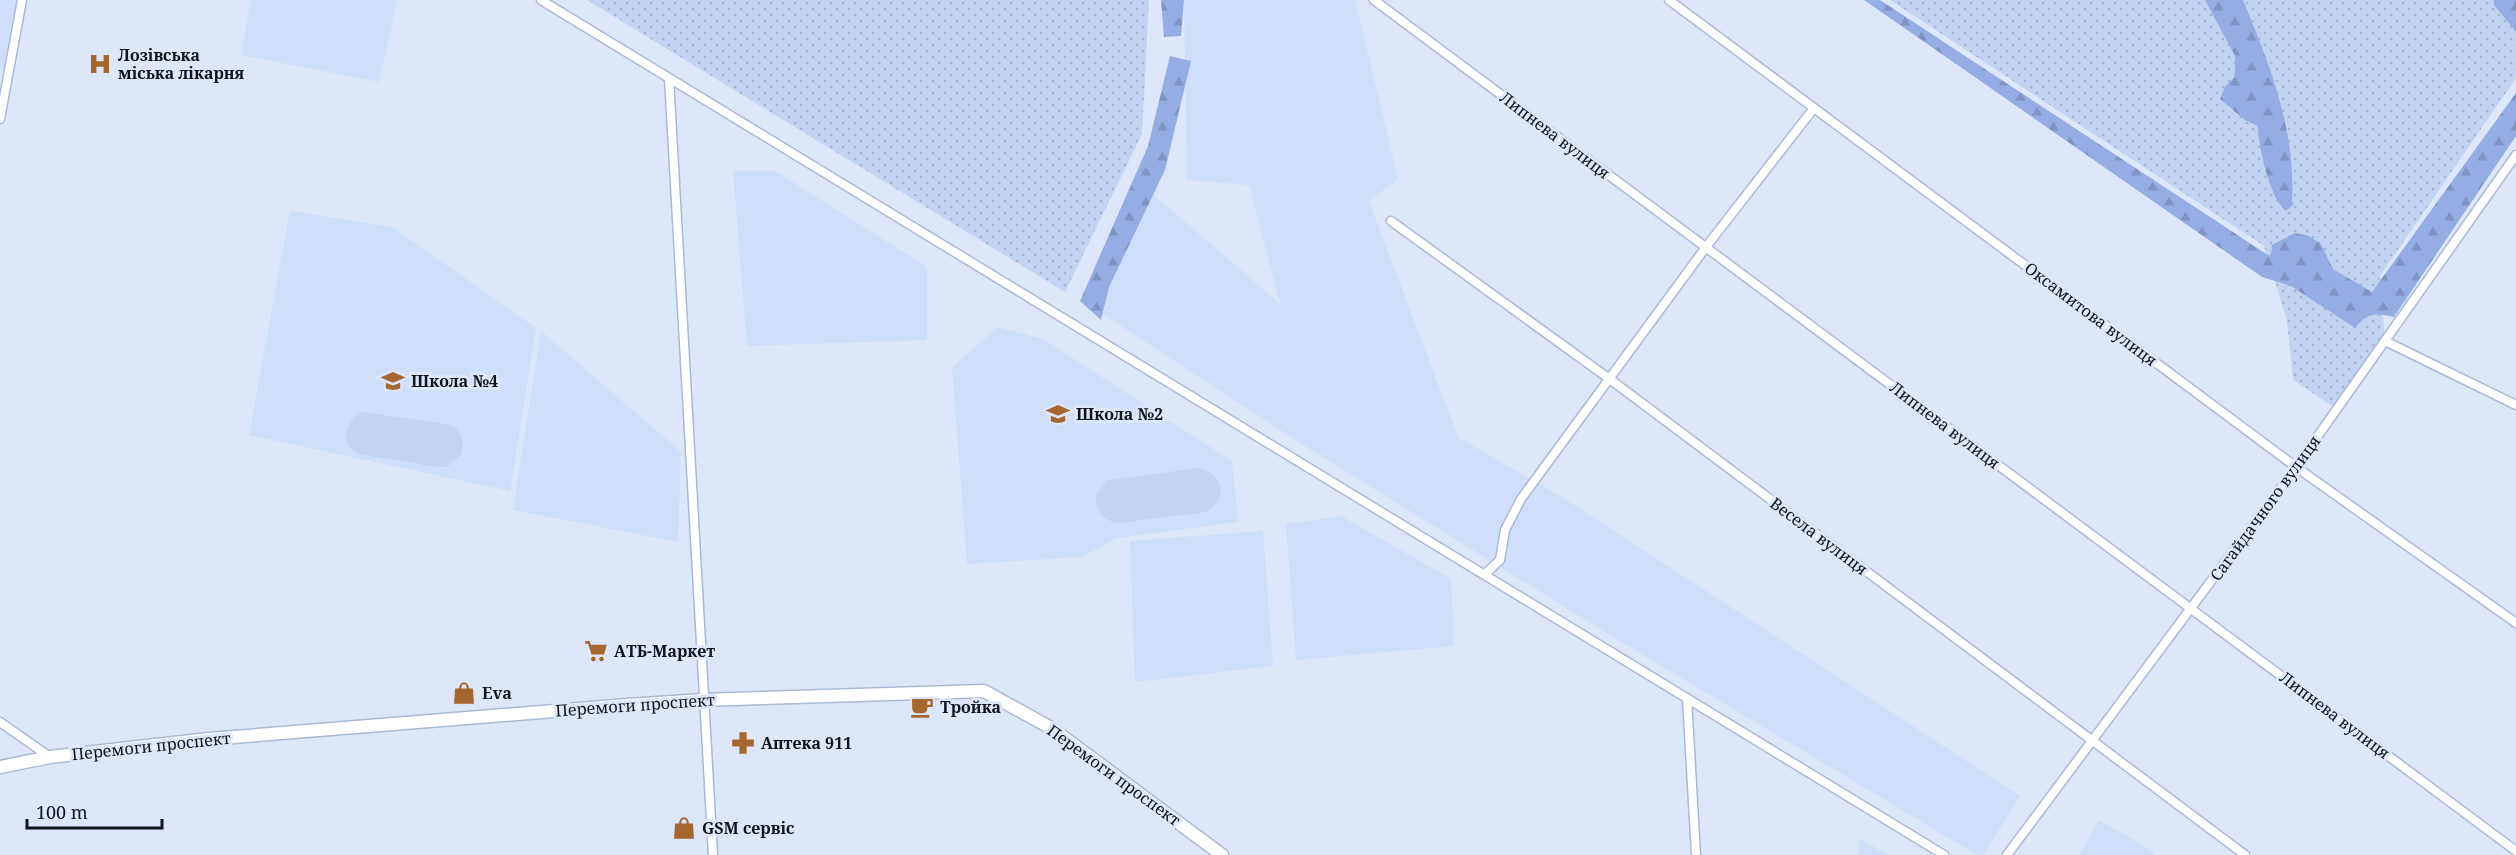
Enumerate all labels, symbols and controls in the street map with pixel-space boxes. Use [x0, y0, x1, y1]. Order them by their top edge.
place label: Лозівська міська лікарня [118, 44, 244, 84]
hospital icon: Лозівська міська лікарня [87, 51, 113, 77]
street label: Липнева вулиця [1495, 86, 1615, 184]
street label: Оксамитова вулиця [2020, 257, 2162, 371]
school or university icon: Школа №4 [380, 368, 406, 394]
place label: Школа №4 [411, 370, 498, 392]
street label: Липнева вулиця [1885, 376, 2005, 474]
school or university icon: Школа №2 [1045, 401, 1071, 427]
place label: Школа №2 [1076, 403, 1163, 425]
street label: Сагайдачного вулиця [2205, 431, 2325, 585]
street label: Весела вулиця [1766, 492, 1872, 580]
supermarket icon: АТБ-Маркет [583, 638, 609, 664]
place label: АТБ-Маркет [614, 640, 715, 662]
street label: Липнева вулиця [2275, 666, 2395, 764]
shop icon: Eva [451, 680, 477, 706]
place label: Eva [482, 682, 512, 704]
street label: Перемоги проспект [555, 688, 716, 722]
cafe icon: Тройка [909, 694, 935, 720]
place label: Тройка [940, 696, 1001, 718]
street label: Перемоги проспект [1043, 719, 1186, 831]
street label: Перемоги проспект [70, 727, 232, 765]
pharmacy icon: Аптека 911 [730, 730, 756, 756]
place label: Аптека 911 [761, 732, 852, 754]
scale bar [27, 792, 162, 830]
text: 100 m [36, 800, 88, 824]
shop icon: GSM сервіс [671, 815, 697, 841]
place label: GSM сервіс [702, 817, 794, 839]

